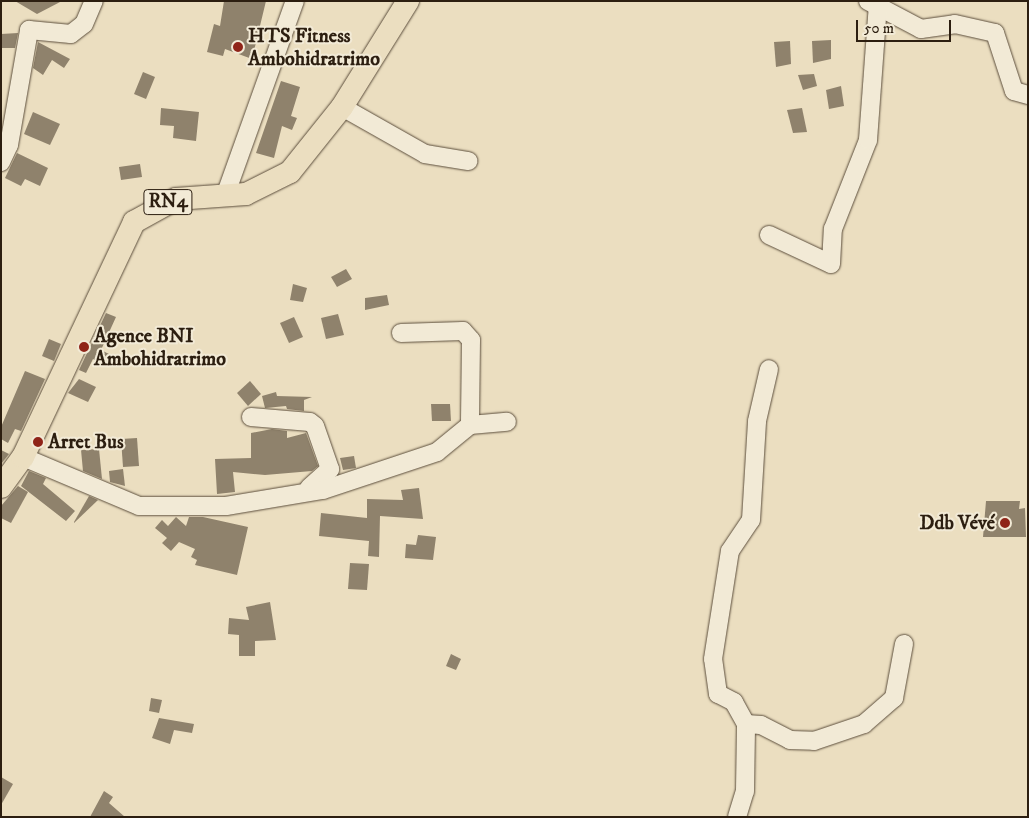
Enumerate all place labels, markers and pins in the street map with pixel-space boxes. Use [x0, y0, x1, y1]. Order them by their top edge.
place label: HTS Fitness Ambohidratrimo [248, 24, 380, 71]
marker: HTS Fitness Ambohidratrimo [232, 41, 244, 53]
place label: Agence BNI Ambohidratrimo [94, 324, 226, 371]
marker: Agence BNI Ambohidratrimo [78, 341, 90, 353]
place label: Arret Bus [48, 430, 124, 454]
marker: Arret Bus [32, 436, 44, 448]
place label: Ddb Vévé [920, 511, 995, 535]
marker: Ddb Vévé [999, 517, 1011, 529]

